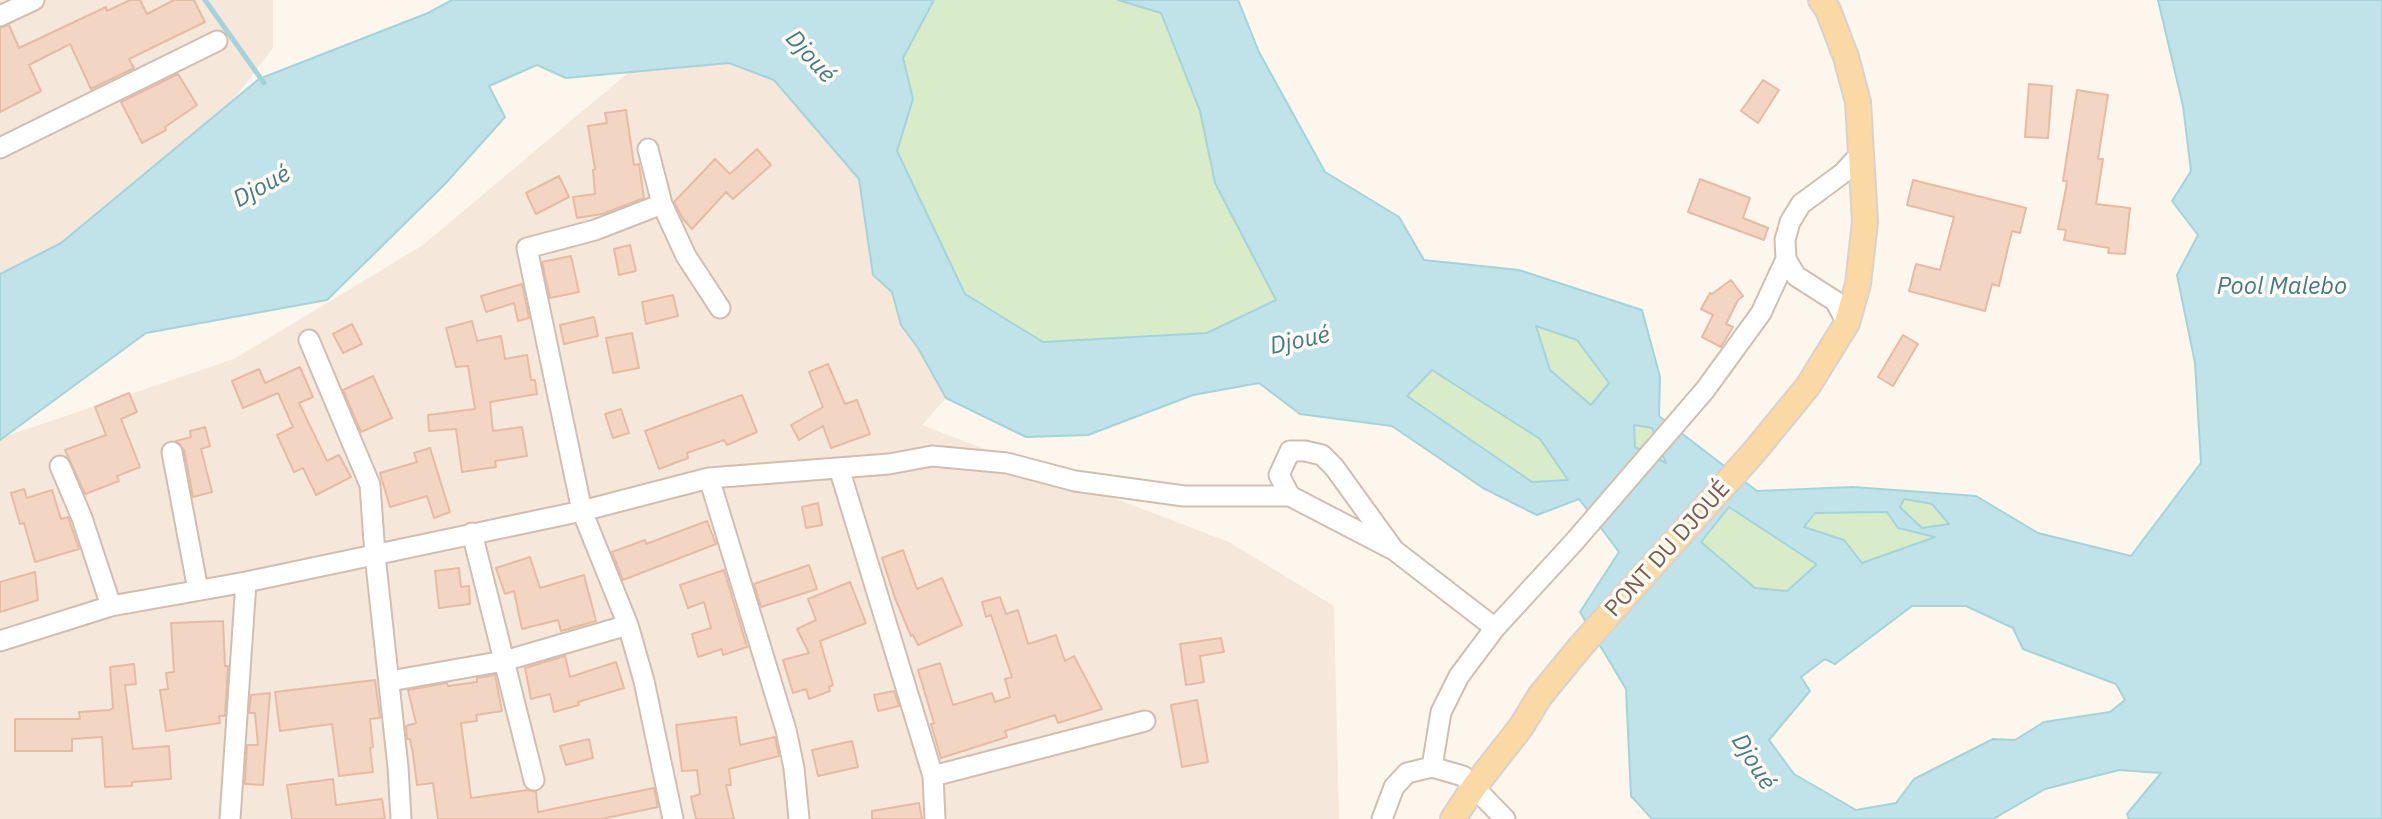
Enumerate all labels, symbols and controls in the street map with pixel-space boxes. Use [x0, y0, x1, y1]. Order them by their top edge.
water label: Djoué [779, 25, 841, 89]
water label: Djoué [228, 160, 296, 214]
water label: Pool Malebo [2217, 273, 2347, 301]
water label: Djoué [1267, 321, 1333, 361]
street label: PONT DU DJOUÉ [1600, 475, 1736, 623]
water label: Djoué [1725, 729, 1781, 795]

